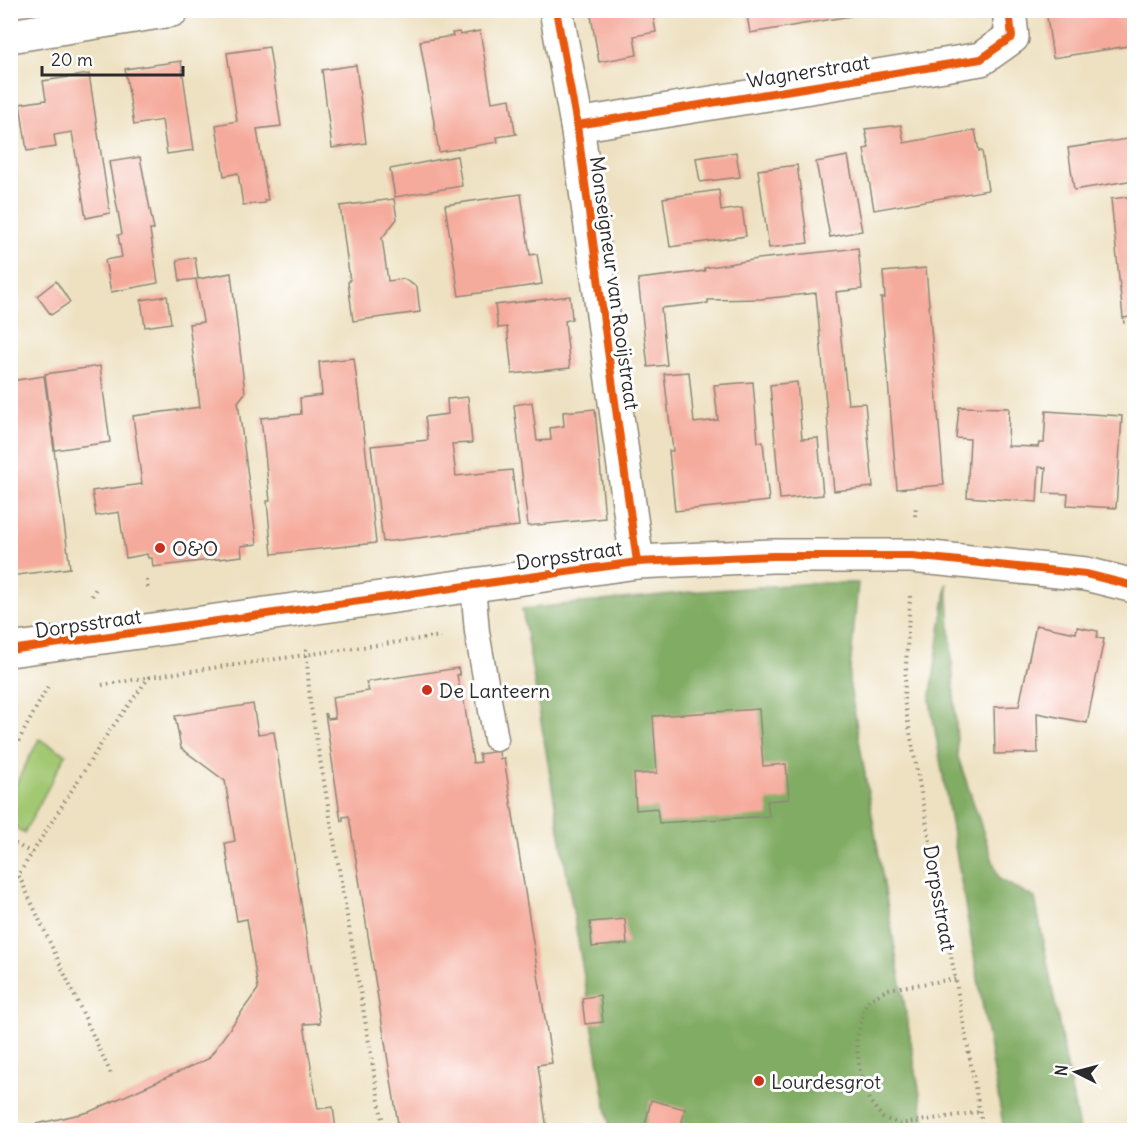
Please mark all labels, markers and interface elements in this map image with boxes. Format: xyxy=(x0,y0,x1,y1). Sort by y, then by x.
scale bar xyxy=(42,39,183,77)
text: 20 m xyxy=(51,48,93,71)
street label: Wagnerstraat xyxy=(745,49,871,93)
street label: Monseigneur van Rooijstraat xyxy=(585,155,645,412)
street label: Dorpsstraat xyxy=(514,535,624,575)
place label: O&O xyxy=(172,536,218,561)
marker: O&O xyxy=(153,541,167,555)
street label: Dorpsstraat xyxy=(33,603,143,643)
place label: De Lanteern xyxy=(439,678,550,703)
marker: De Lanteern xyxy=(420,683,434,697)
street label: Dorpsstraat xyxy=(918,843,962,953)
north arrow xyxy=(1046,1042,1106,1102)
text: N xyxy=(1051,1064,1072,1077)
place label: Lourdesgrot xyxy=(771,1069,881,1094)
marker: Lourdesgrot xyxy=(752,1074,766,1088)

